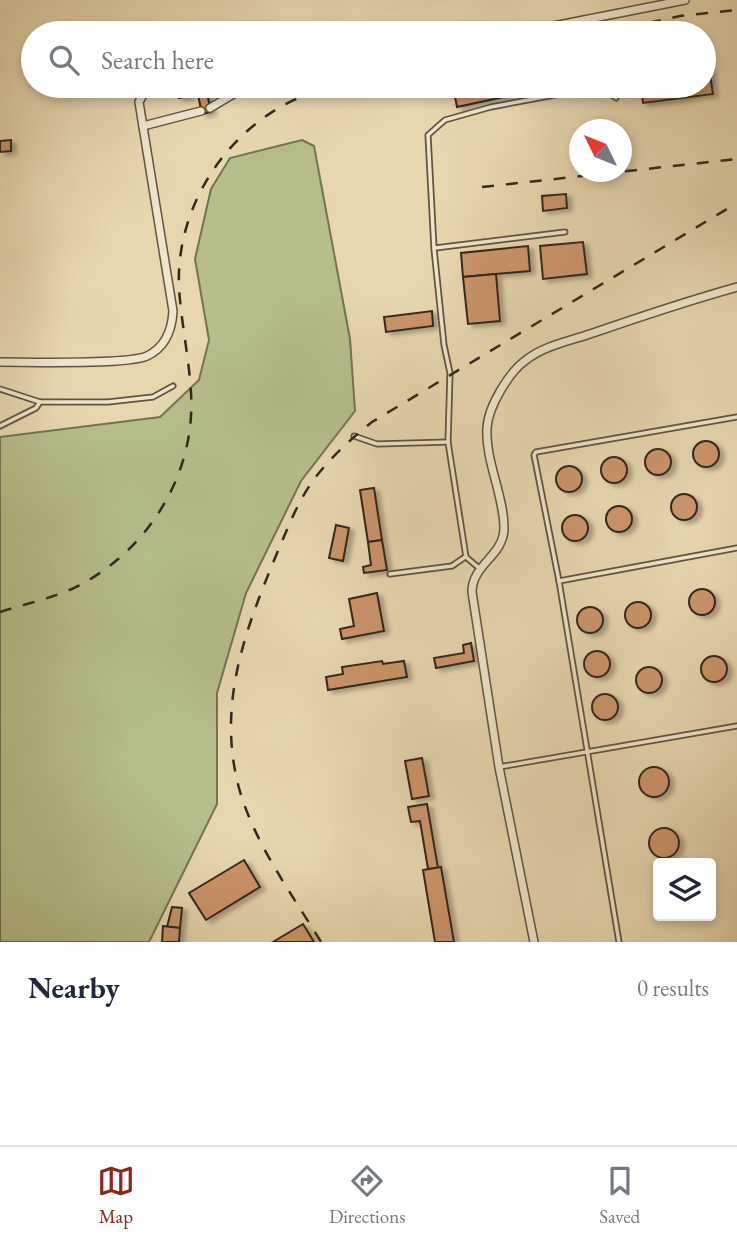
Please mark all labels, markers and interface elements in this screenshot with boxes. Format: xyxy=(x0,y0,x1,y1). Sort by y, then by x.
search box xyxy=(21,21,716,98)
icon: search xyxy=(45,41,83,79)
text: Search here xyxy=(101,43,214,77)
north arrow xyxy=(569,119,632,182)
map controls xyxy=(653,858,716,921)
button: layers xyxy=(653,858,716,921)
text: Nearby xyxy=(28,968,120,1007)
text: 0 results xyxy=(637,973,709,1003)
tab: Map xyxy=(97,1162,135,1229)
tab: Directions xyxy=(329,1162,405,1229)
tab: Saved xyxy=(599,1162,640,1229)

